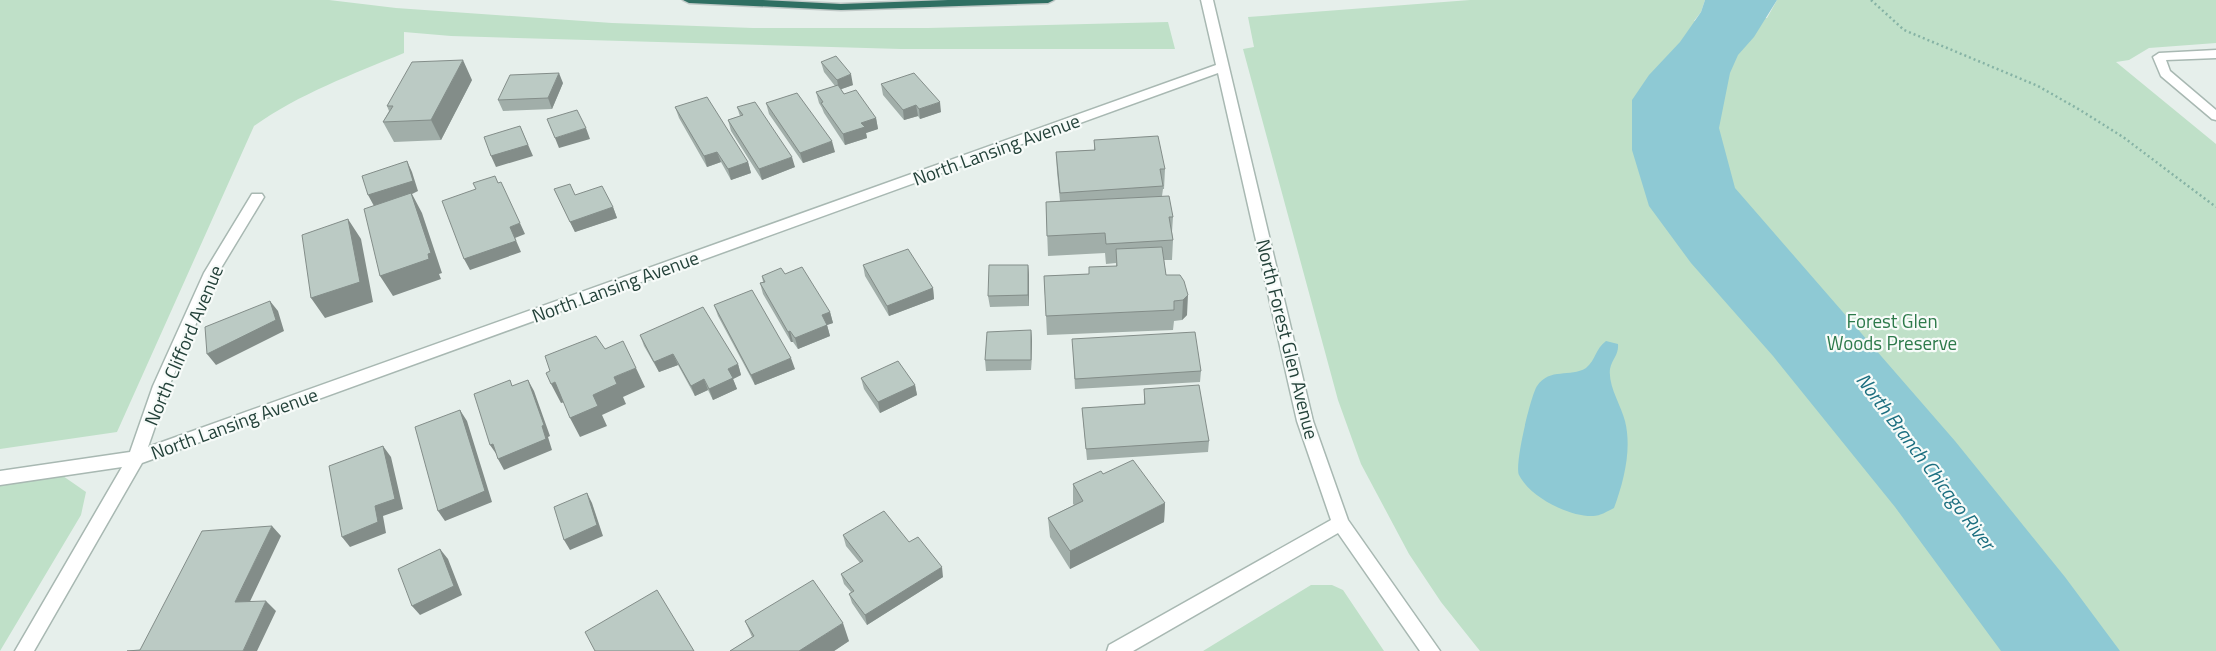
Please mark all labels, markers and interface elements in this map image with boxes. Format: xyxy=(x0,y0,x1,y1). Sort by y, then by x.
street label: North Lansing Avenue xyxy=(908,105,1084,193)
street label: North Forest Glen Avenue xyxy=(1249,236,1327,442)
street label: North Lansing Avenue xyxy=(527,242,703,330)
street label: North Clifford Avenue xyxy=(136,260,230,430)
park label: Forest Glen Woods Preserve xyxy=(1827,306,1957,357)
water label: North Branch Chicago River xyxy=(1849,366,2005,558)
street label: North Lansing Avenue xyxy=(146,379,322,467)

